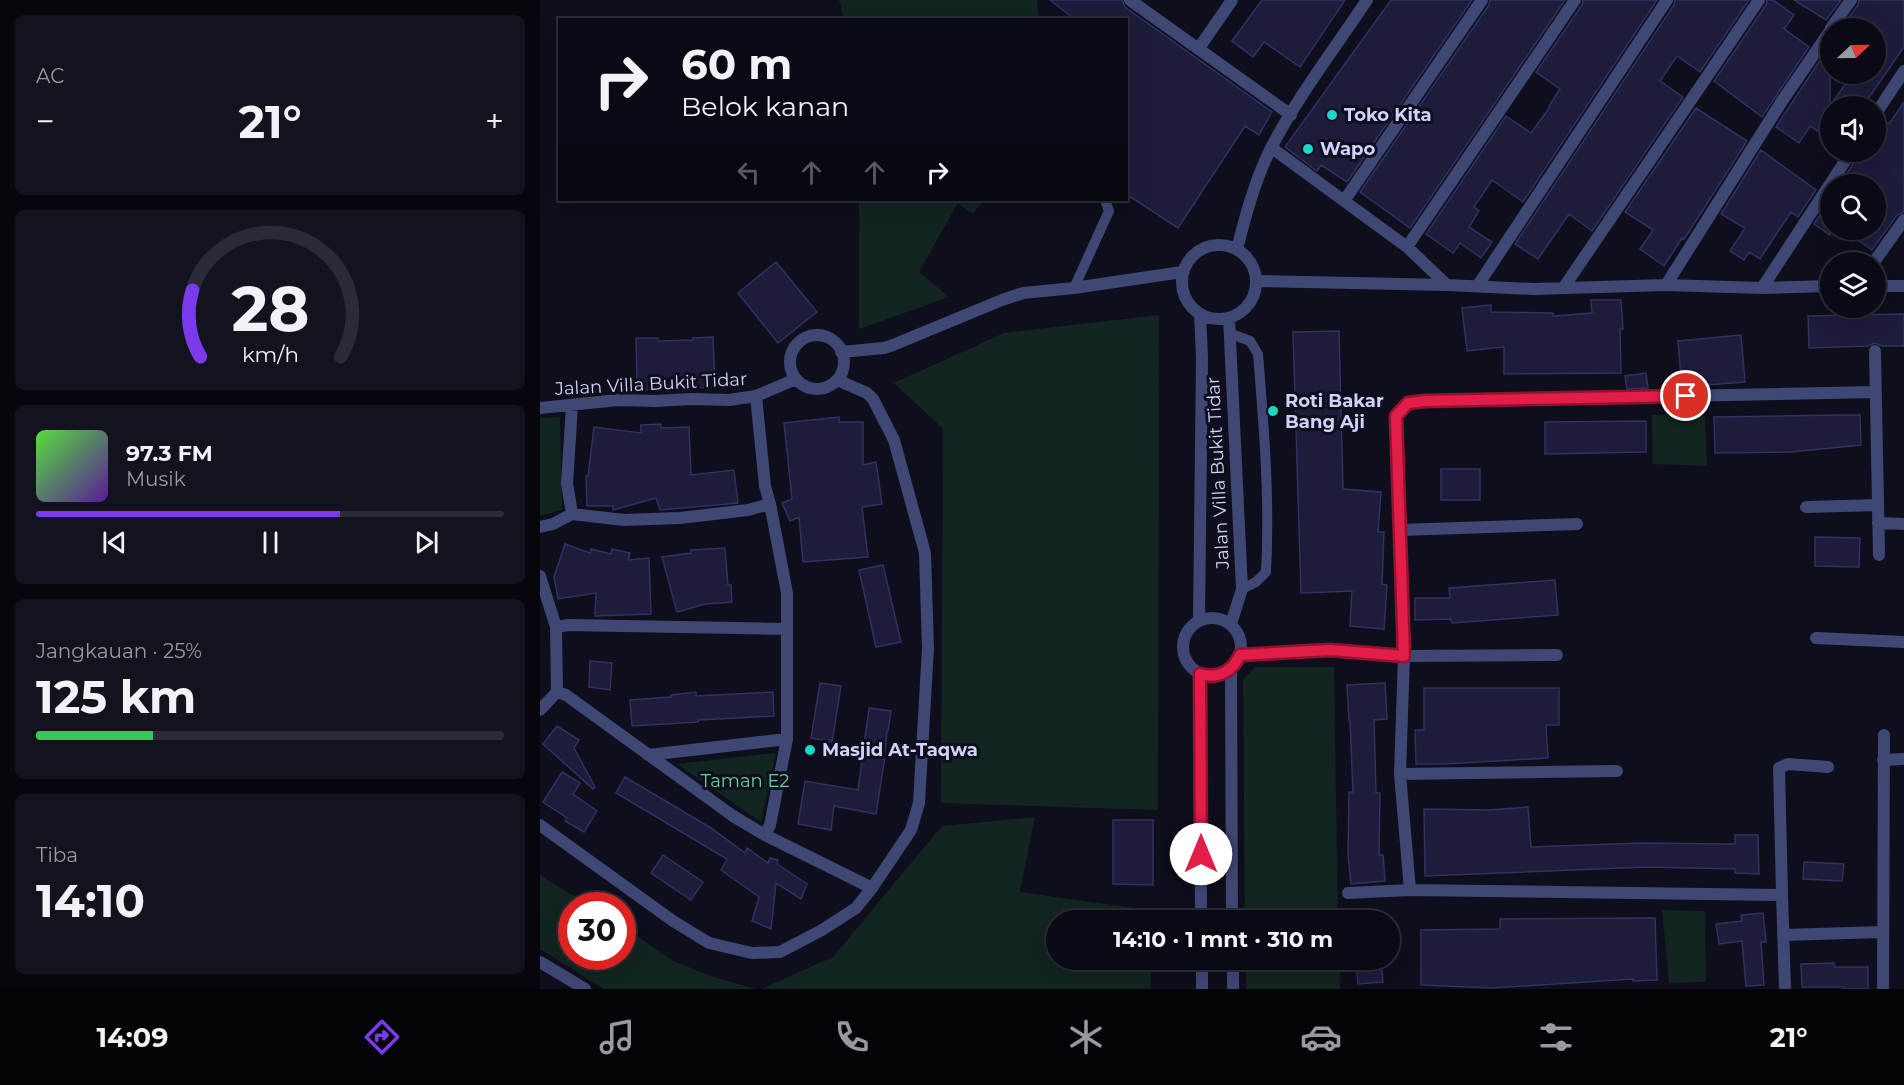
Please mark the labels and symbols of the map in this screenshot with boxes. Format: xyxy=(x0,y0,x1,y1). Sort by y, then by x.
north arrow xyxy=(1820,18,1886,84)
place label: Toko Kita xyxy=(1344,104,1432,126)
marker: Toko Kita xyxy=(1325,108,1339,122)
place label: Wapo xyxy=(1320,138,1375,160)
marker: Wapo xyxy=(1301,142,1315,156)
street label: Jalan Villa Bukit Tidar xyxy=(553,368,748,400)
pin xyxy=(1660,370,1711,421)
street label: Jalan Villa Bukit Tidar xyxy=(1202,376,1234,571)
place label: Roti Bakar Bang Aji xyxy=(1285,390,1384,433)
marker: Roti Bakar Bang Aji xyxy=(1266,404,1280,418)
place label: Masjid At-Taqwa xyxy=(822,739,978,761)
marker: Masjid At-Taqwa xyxy=(803,743,817,757)
park label: Taman E2 xyxy=(700,770,790,792)
position arrow xyxy=(1169,822,1233,886)
speed limit sign: 30 xyxy=(558,892,636,970)

